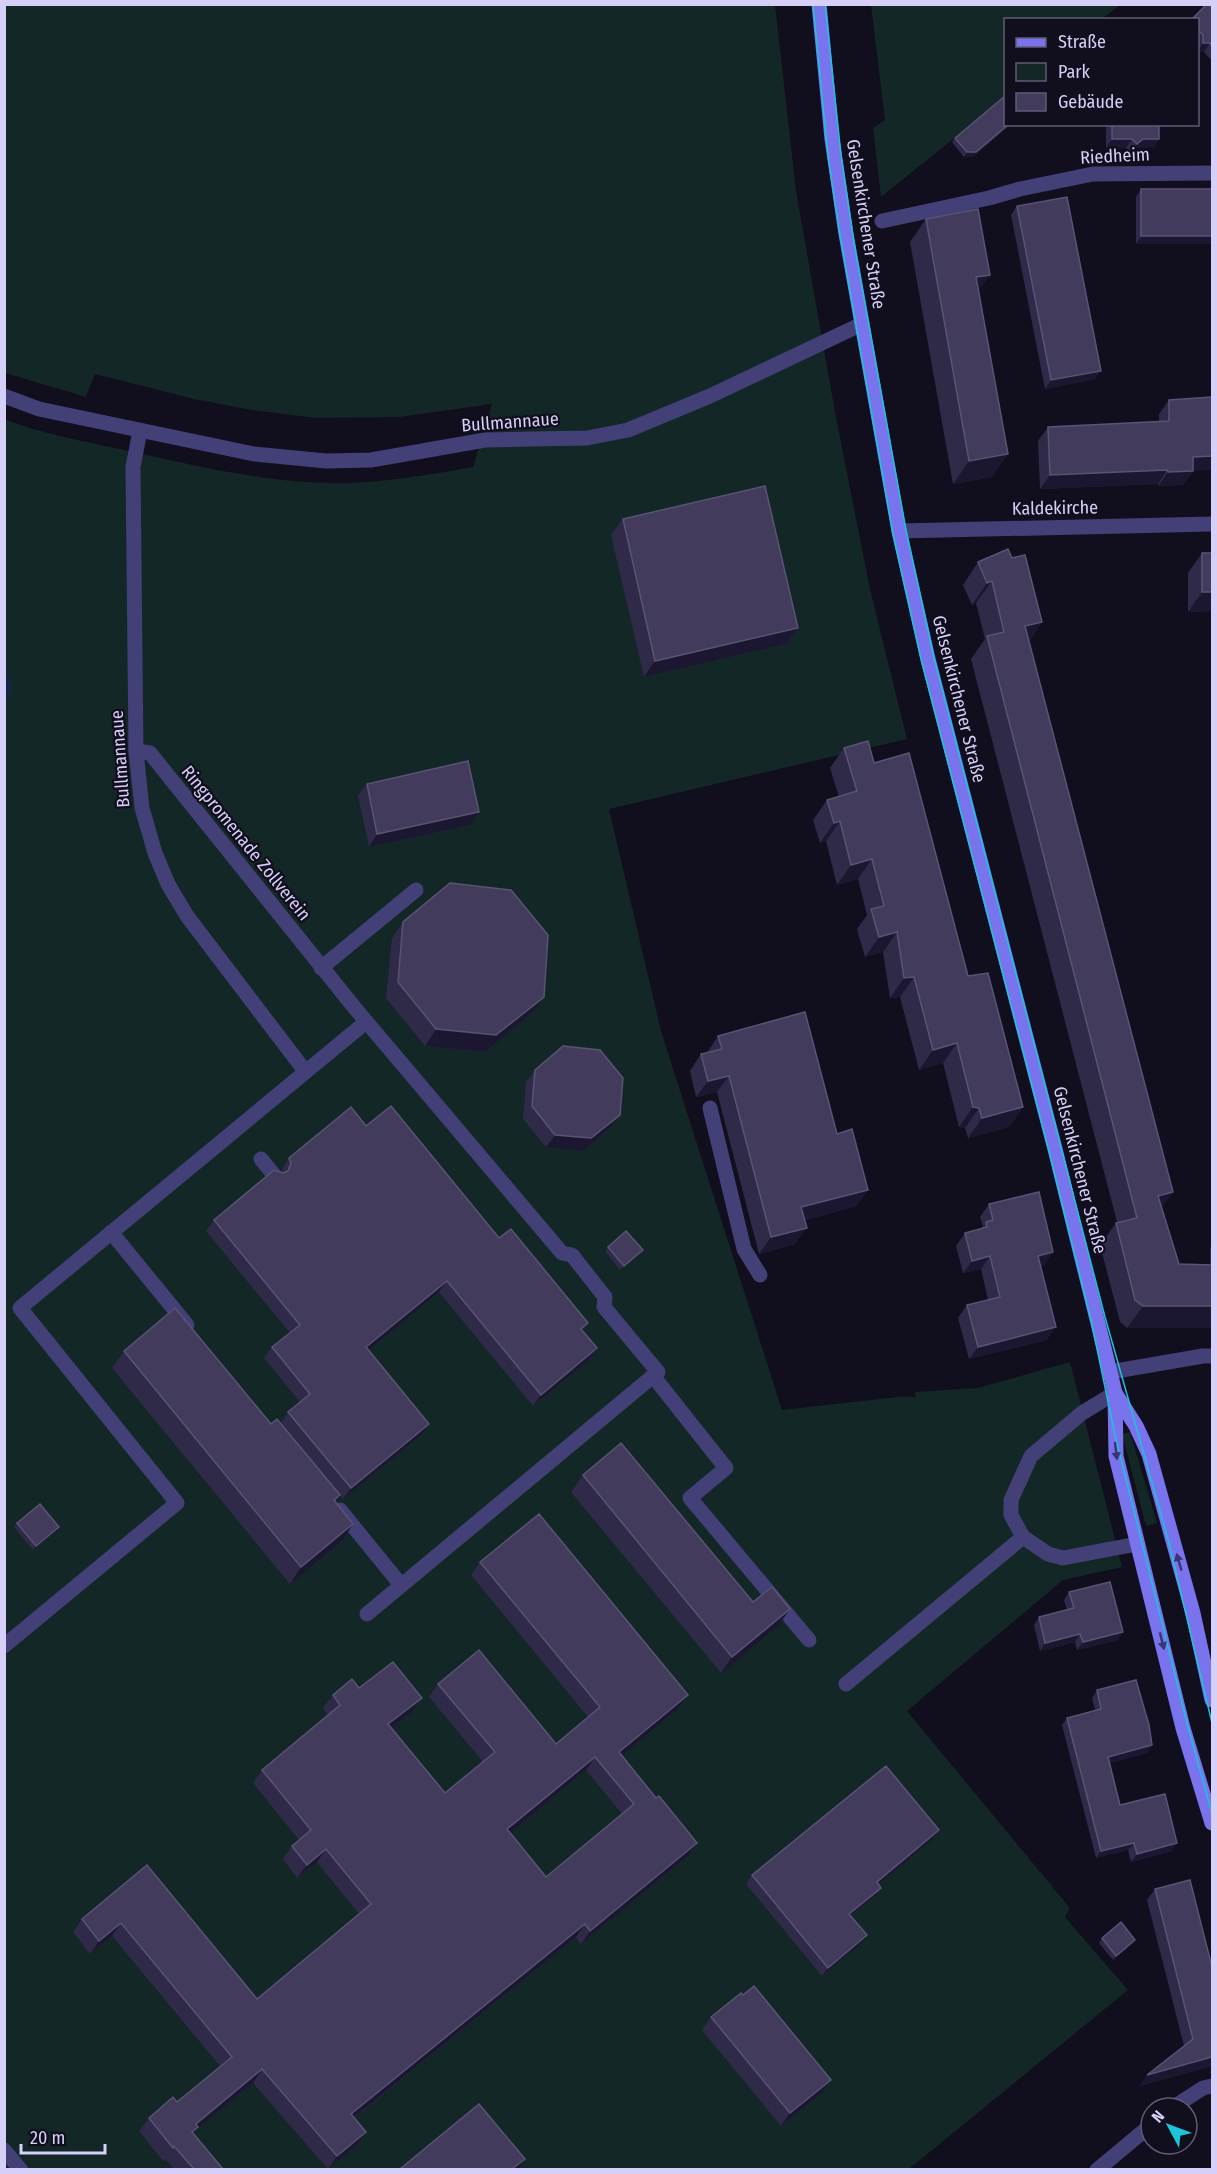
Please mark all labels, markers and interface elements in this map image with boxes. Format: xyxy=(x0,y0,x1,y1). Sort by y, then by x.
legend xyxy=(1004,18,1199,126)
text: Straße xyxy=(1058,31,1106,53)
text: Park xyxy=(1058,61,1091,83)
text: Gebäude xyxy=(1058,91,1124,113)
street label: Gelsenkirchener Straße xyxy=(842,138,890,311)
street label: Riedheim xyxy=(1080,143,1150,169)
street label: Bullmannaue xyxy=(461,408,560,436)
street label: Kaldekirche xyxy=(1012,496,1098,520)
street label: Gelsenkirchener Straße xyxy=(928,613,990,785)
street label: Bullmannaue xyxy=(106,709,134,808)
street label: Ringpromenade Zollverein xyxy=(177,761,315,925)
street label: Gelsenkirchener Straße xyxy=(1049,1084,1111,1256)
one-way arrow xyxy=(1112,1442,1121,1461)
one-way arrow xyxy=(1174,1552,1183,1570)
one-way arrow xyxy=(1158,1632,1168,1650)
north arrow xyxy=(1139,2096,1199,2156)
text: N xyxy=(1148,2107,1168,2126)
scale bar xyxy=(21,2117,105,2155)
text: 20 m xyxy=(30,2127,65,2149)

